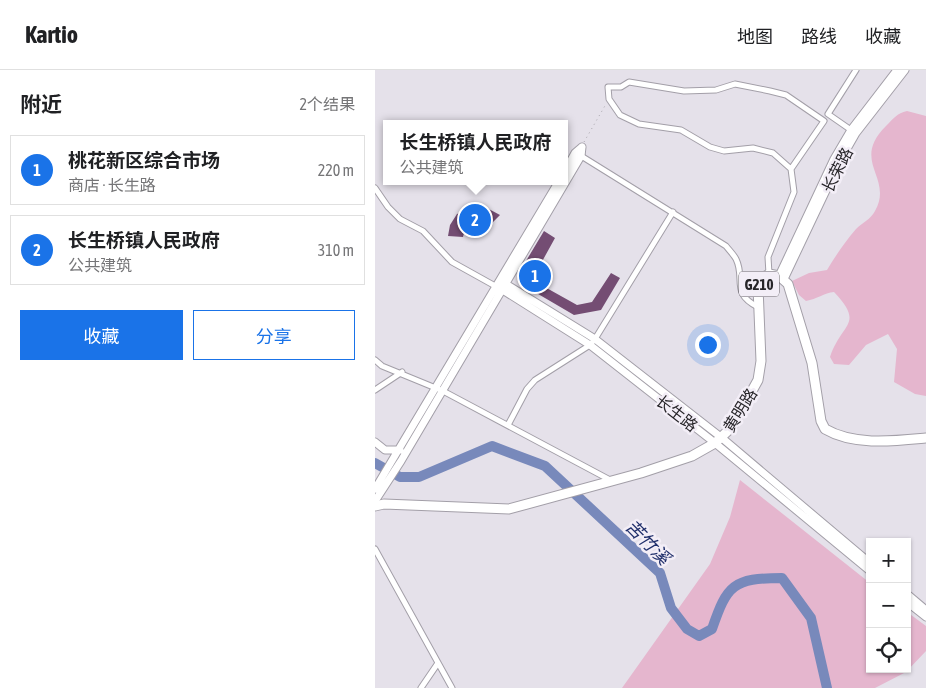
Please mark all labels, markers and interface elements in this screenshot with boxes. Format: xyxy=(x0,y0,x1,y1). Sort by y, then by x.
text: Kartio xyxy=(25,21,78,48)
text: 地图 xyxy=(737,26,773,47)
text: 路线 xyxy=(801,26,837,47)
text: 收藏 xyxy=(865,26,901,47)
text: 附近 xyxy=(20,92,62,116)
text: 2个结果 xyxy=(299,95,355,113)
popup xyxy=(383,120,568,185)
text: 长生桥镇人民政府 xyxy=(399,131,552,153)
street label: 长荣路 xyxy=(818,145,856,195)
text: 桃花新区综合市场 xyxy=(68,149,220,171)
text: 公共建筑 xyxy=(399,158,464,176)
text: 1 xyxy=(33,161,41,179)
text: 220 m xyxy=(318,161,354,179)
text: 商店 · 长生路 xyxy=(68,176,156,194)
pin: 2 xyxy=(459,201,491,239)
text: 长生桥镇人民政府 xyxy=(68,229,220,251)
text: 2 xyxy=(33,241,41,259)
text: 310 m xyxy=(318,241,354,259)
text: 公共建筑 xyxy=(68,256,132,274)
pin: 1 xyxy=(519,257,551,295)
road number: G210 xyxy=(739,272,779,296)
button: 收藏 xyxy=(20,310,183,360)
button: 分享 xyxy=(193,310,355,360)
your location xyxy=(695,332,721,358)
street label: 黄明路 xyxy=(720,385,760,435)
street label: 长生路 xyxy=(653,391,701,435)
water label: 苦竹溪 xyxy=(621,515,676,570)
map controls xyxy=(866,538,911,673)
button: + xyxy=(866,538,911,583)
button: − xyxy=(866,583,911,628)
button: locate xyxy=(866,628,911,673)

